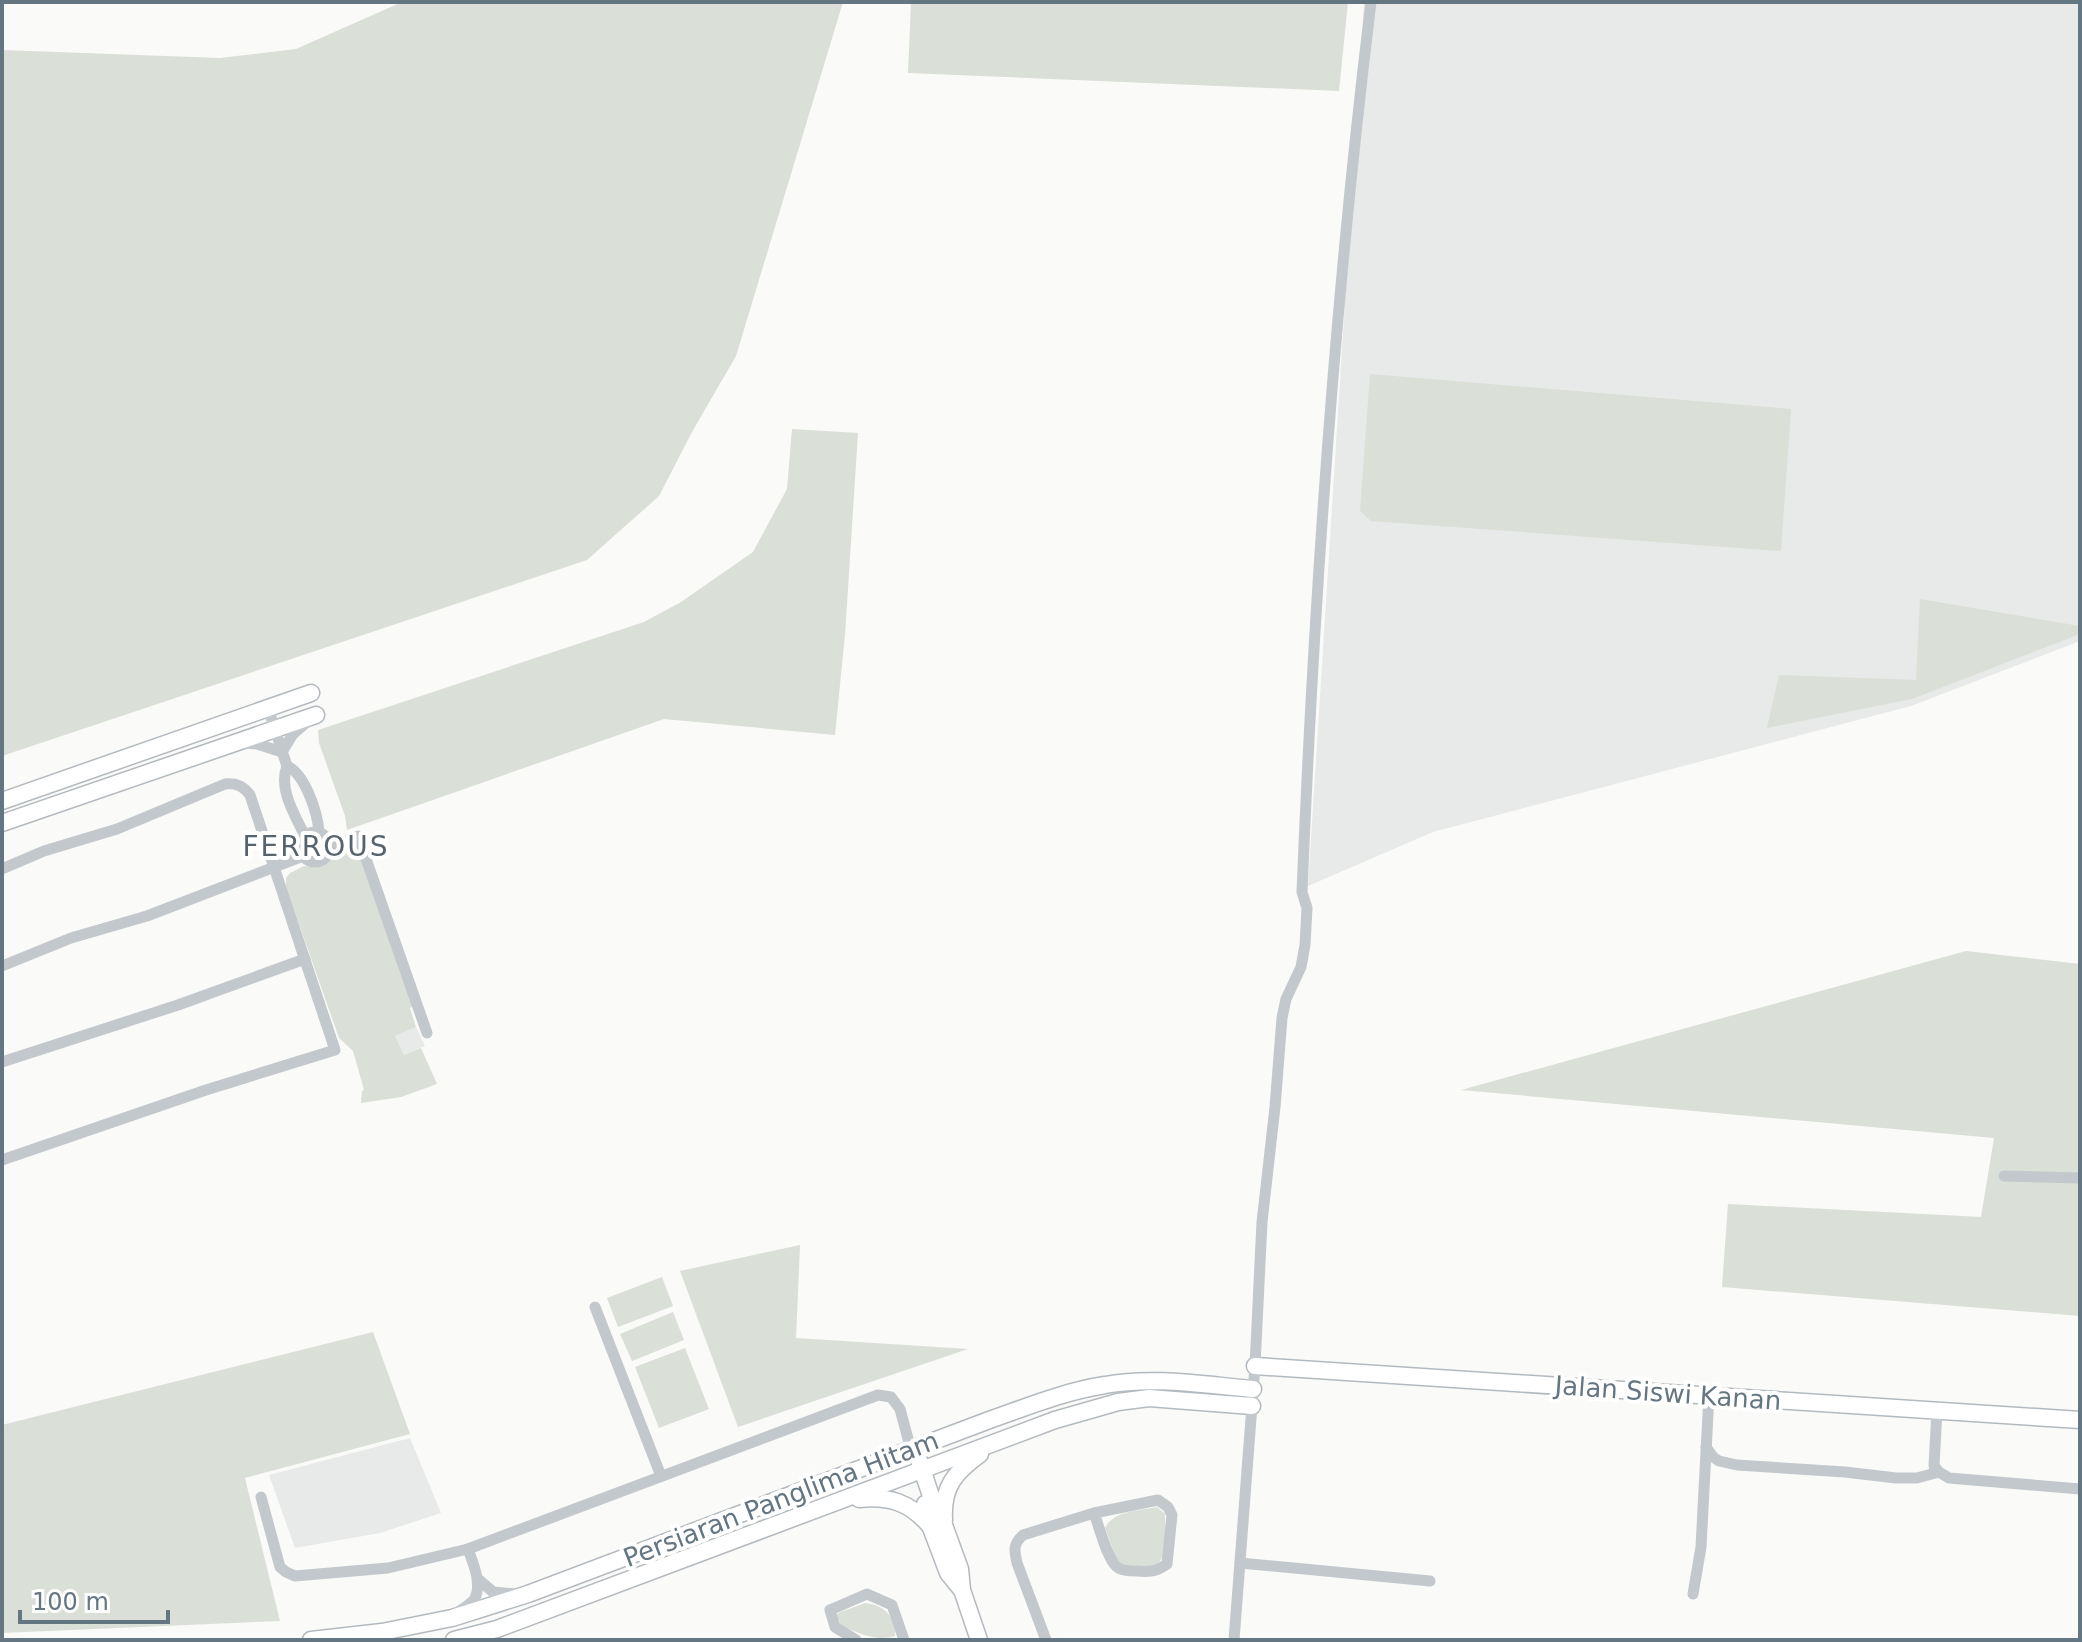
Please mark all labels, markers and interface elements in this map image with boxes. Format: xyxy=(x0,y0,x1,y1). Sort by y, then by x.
district label: FERROUS xyxy=(242,830,390,863)
street label: Jalan Siswi Kanan xyxy=(1552,1370,1782,1416)
street label: Persiaran Panglima Hitam xyxy=(619,1425,943,1573)
scale bar xyxy=(20,1574,168,1624)
text: 100 m xyxy=(32,1588,109,1616)

